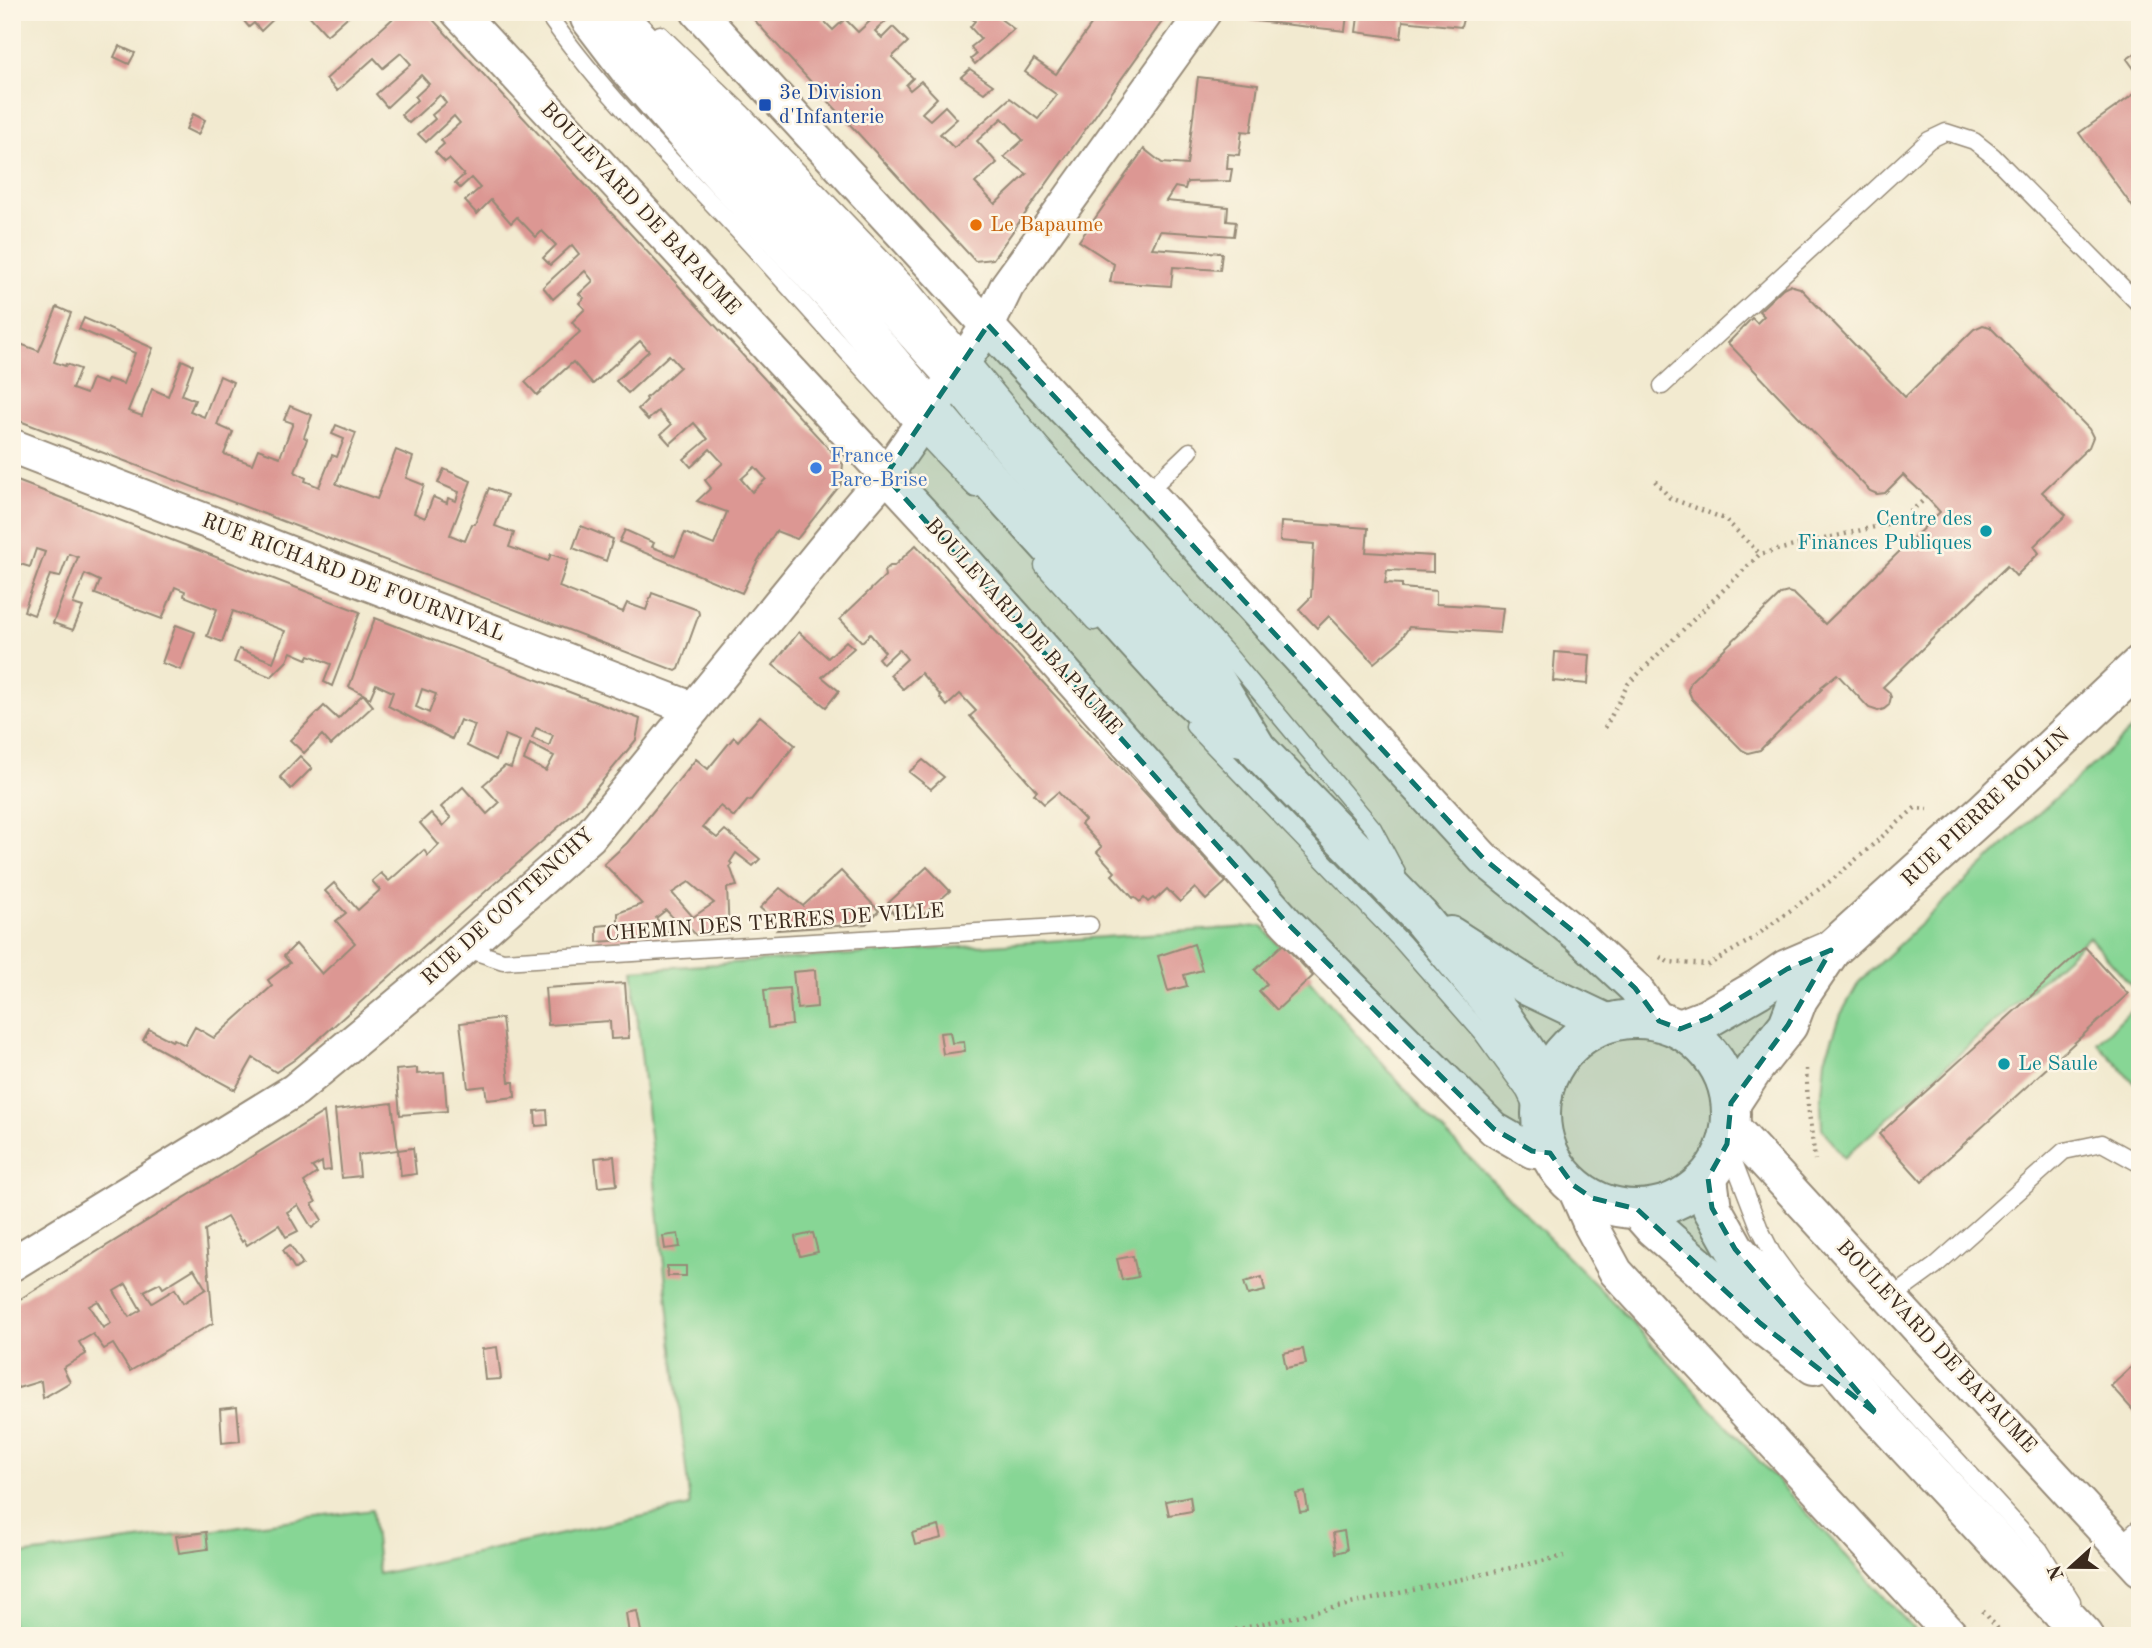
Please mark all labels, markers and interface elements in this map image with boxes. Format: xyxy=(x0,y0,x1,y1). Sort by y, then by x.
place label: 3e Division d'Infanterie xyxy=(779,83,884,128)
marker: 3e Division d'Infanterie xyxy=(757,97,773,113)
street label: BOULEVARD DE BAPAUME xyxy=(536,99,744,319)
place label: Le Bapaume xyxy=(990,215,1103,236)
marker: Le Bapaume xyxy=(968,217,984,233)
place label: France Pare-Brise xyxy=(830,446,927,491)
marker: France Pare-Brise xyxy=(808,460,824,476)
place label: Centre des Finances Publiques xyxy=(1797,509,1972,554)
street label: RUE RICHARD DE FOURNIVAL xyxy=(199,510,507,646)
street label: BOULEVARD DE BAPAUME xyxy=(921,515,1125,739)
marker: Centre des Finances Publiques xyxy=(1978,523,1994,539)
street label: RUE PIERRE ROLLIN xyxy=(1898,725,2074,891)
street label: RUE DE COTTENCHY xyxy=(418,825,598,989)
street label: CHEMIN DES TERRES DE VILLE xyxy=(605,901,945,945)
place label: Le Saule xyxy=(2018,1054,2098,1075)
marker: Le Saule xyxy=(1996,1056,2012,1072)
street label: BOULEVARD DE BAPAUME xyxy=(1832,1237,2040,1457)
north arrow xyxy=(2036,1532,2106,1602)
text: N xyxy=(2046,1562,2069,1582)

